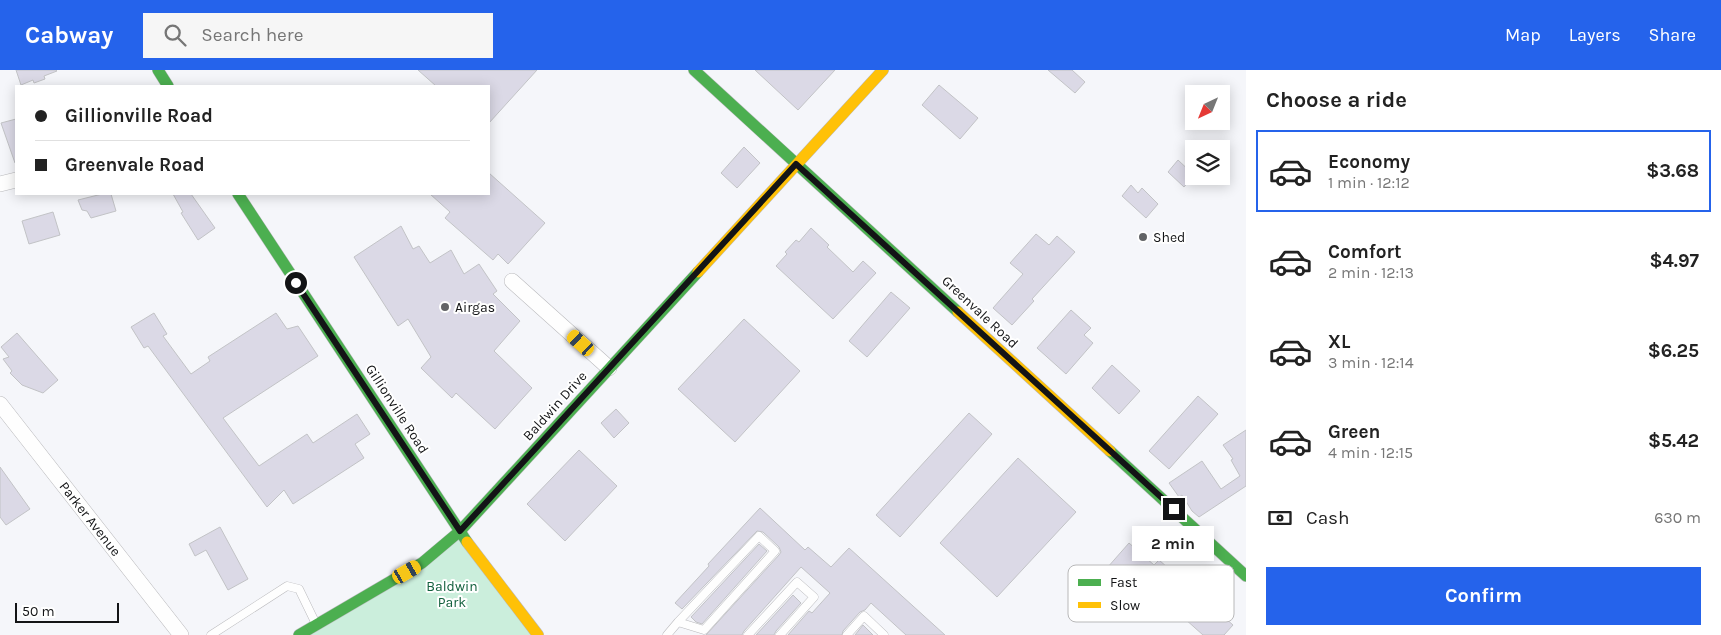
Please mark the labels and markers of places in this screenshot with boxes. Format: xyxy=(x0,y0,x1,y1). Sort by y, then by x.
place label: Shed xyxy=(1153,229,1185,246)
marker: Shed xyxy=(1137,231,1149,243)
place label: Airgas xyxy=(455,299,495,316)
marker: Airgas xyxy=(439,301,451,313)

